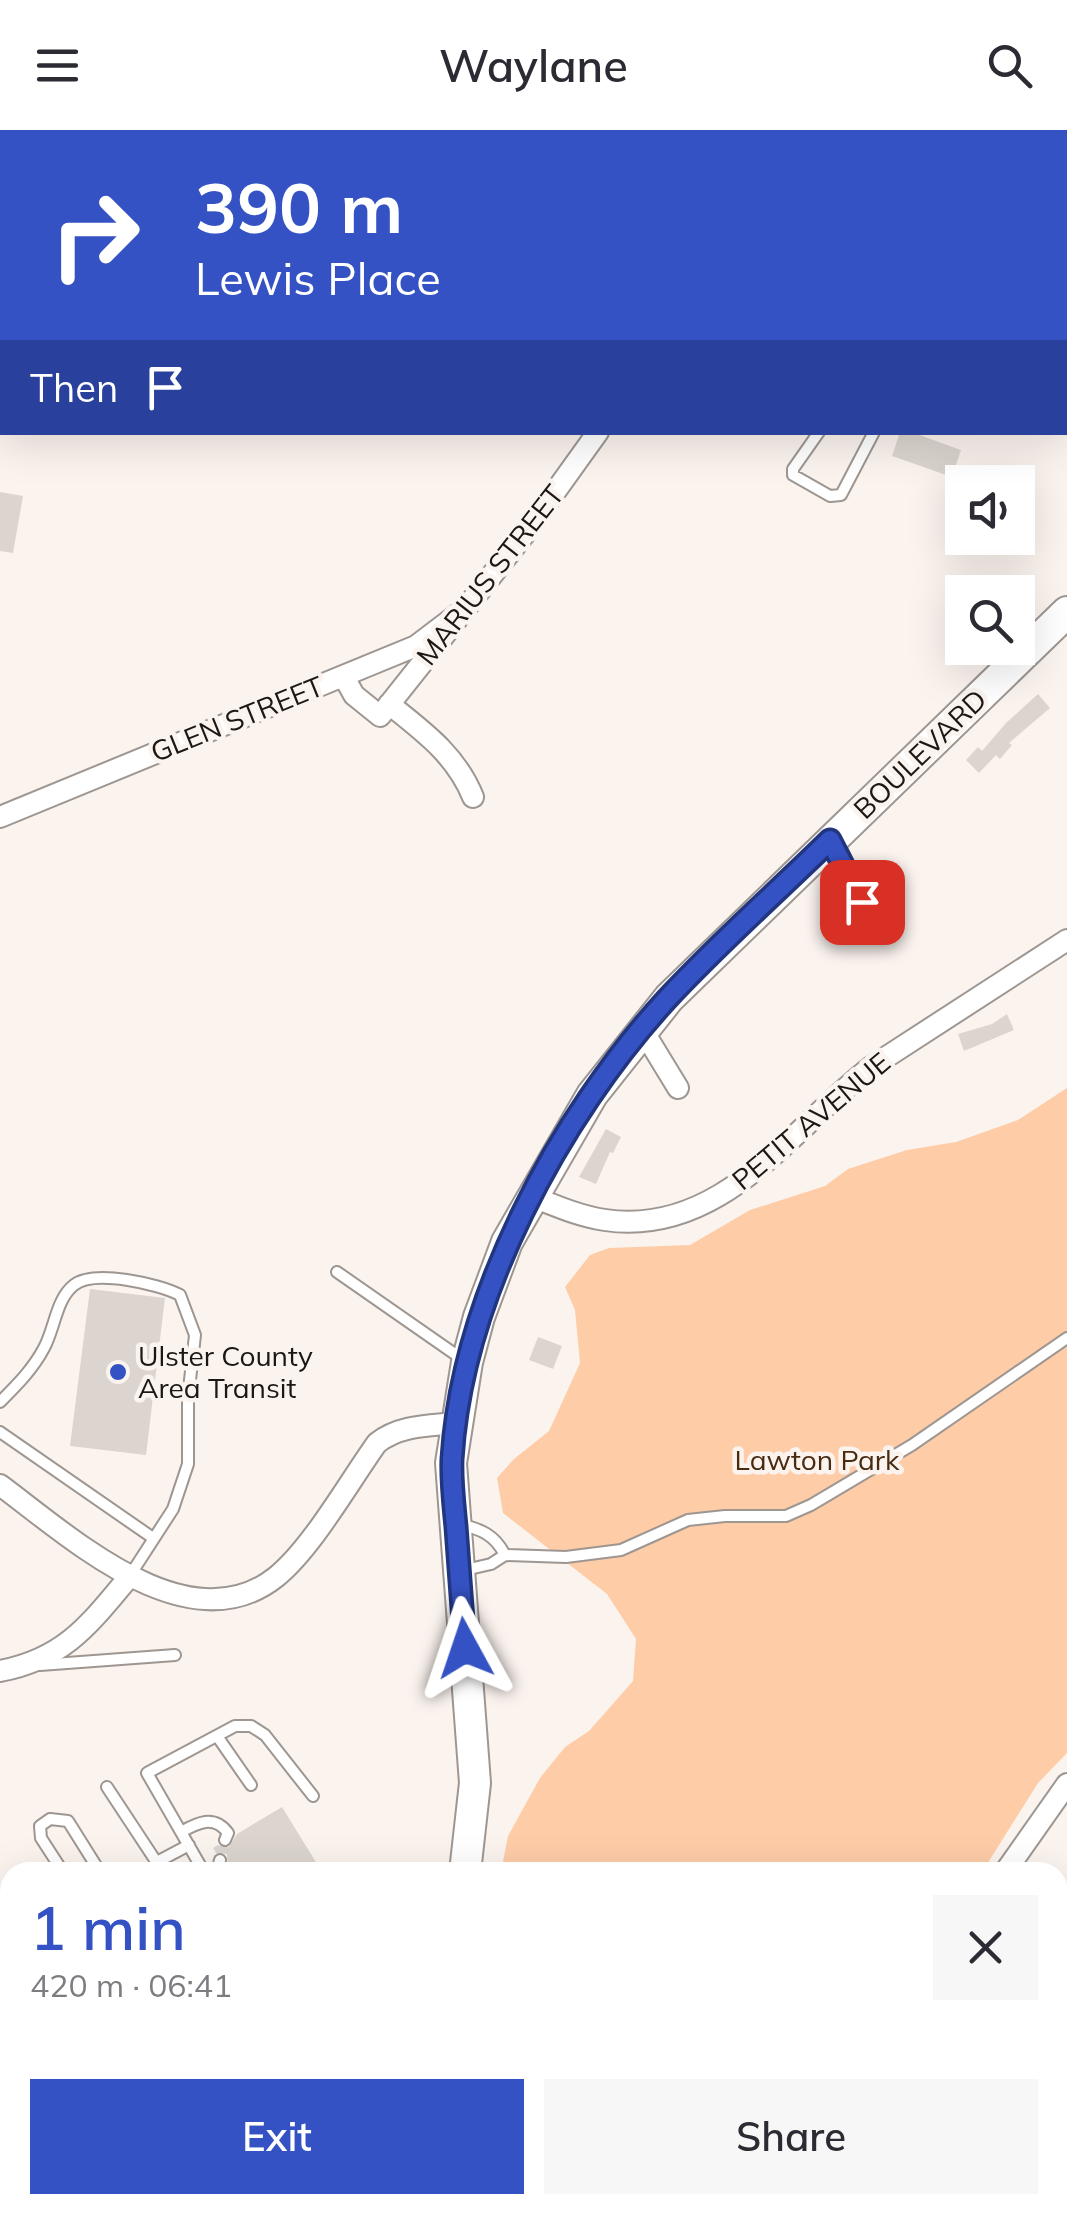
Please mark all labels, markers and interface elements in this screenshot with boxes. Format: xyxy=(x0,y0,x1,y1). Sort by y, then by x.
text: Waylane xyxy=(439,37,628,93)
icon: menu xyxy=(30,38,85,93)
icon: search xyxy=(982,38,1037,93)
text: 390 m xyxy=(195,163,403,251)
icon: right xyxy=(30,170,160,300)
text: Lewis Place xyxy=(195,250,441,306)
icon: arrive xyxy=(138,360,193,415)
text: Then xyxy=(30,364,118,412)
map controls xyxy=(945,465,1035,665)
button: sound xyxy=(945,465,1035,555)
street label: MARIUS STREET xyxy=(408,477,571,672)
button: search xyxy=(945,575,1035,665)
street label: GLEN STREET xyxy=(145,668,328,769)
street label: BOULEVARD xyxy=(846,681,994,826)
pin xyxy=(820,860,905,945)
icon: arrive xyxy=(835,875,890,930)
street label: PETIT AVENUE xyxy=(725,1044,897,1197)
place label: Ulster County Area Transit xyxy=(138,1338,313,1405)
marker: Ulster County Area Transit xyxy=(107,1361,129,1383)
park label: Lawton Park xyxy=(735,1442,900,1477)
position arrow xyxy=(413,1596,517,1700)
text: 1 min xyxy=(30,1890,186,1965)
button: close xyxy=(933,1895,1038,2000)
text: 420 m · 06:41 xyxy=(30,1965,232,2005)
button: Exit xyxy=(30,2079,524,2194)
button: Share xyxy=(544,2079,1038,2194)

